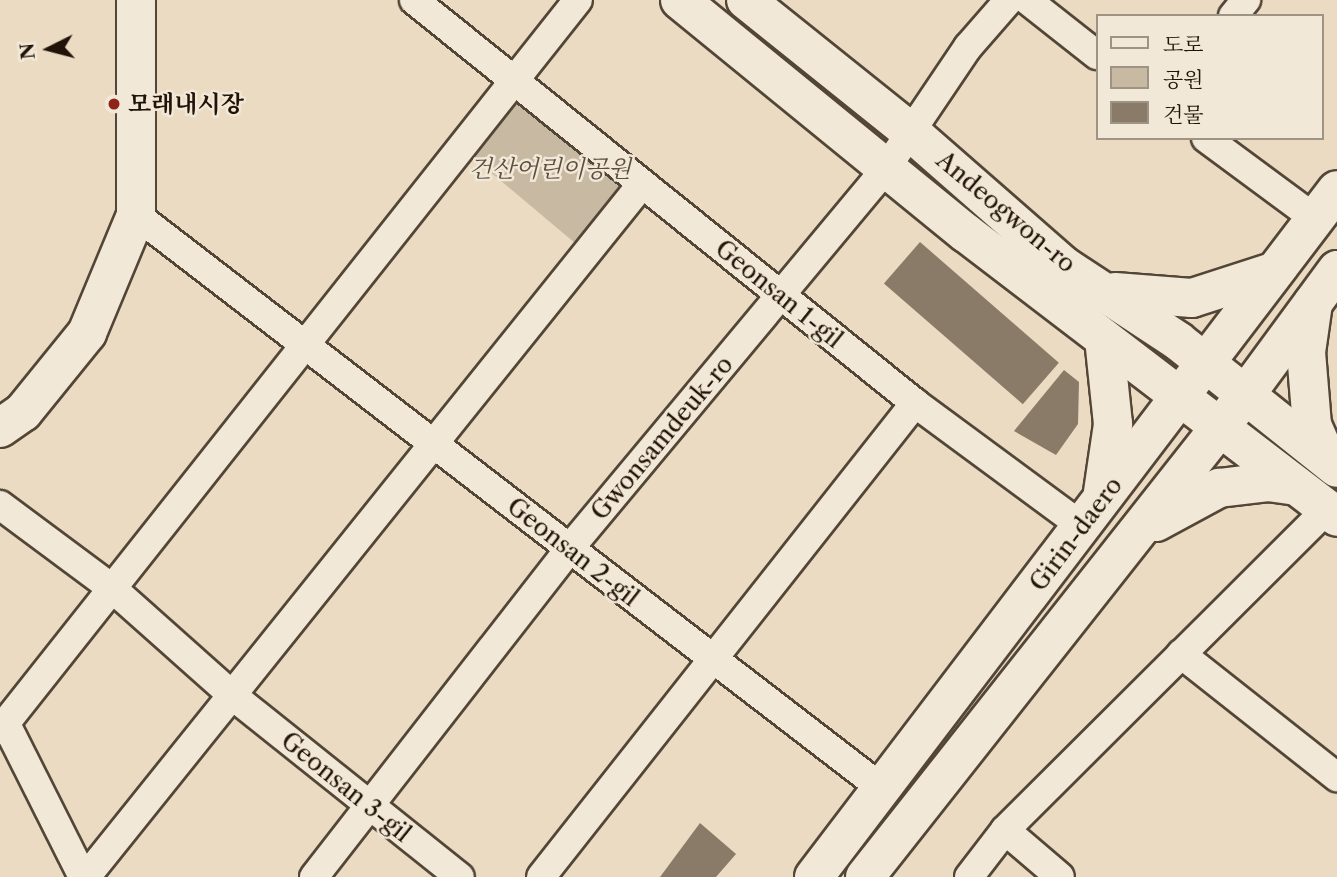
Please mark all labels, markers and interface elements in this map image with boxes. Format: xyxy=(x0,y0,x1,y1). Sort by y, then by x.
north arrow xyxy=(14,14,84,84)
legend xyxy=(1096,14,1323,140)
text: 도로 xyxy=(1163,32,1204,57)
text: N xyxy=(15,42,40,61)
text: 공원 xyxy=(1163,67,1204,92)
place label: 모래내시장 xyxy=(128,90,244,118)
marker: 모래내시장 xyxy=(106,96,122,112)
text: 건물 xyxy=(1163,102,1204,127)
street label: Andeogwon-ro xyxy=(931,145,1081,279)
park label: 건산어린이공원 xyxy=(469,155,631,183)
street label: Geonsan 1-gil xyxy=(710,234,848,354)
street label: Gwonsamdeuk-ro xyxy=(585,350,739,526)
street label: Girin-daero xyxy=(1024,471,1128,597)
street label: Geonsan 2-gil xyxy=(502,492,644,612)
street label: Geonsan 3-gil xyxy=(275,726,417,848)

